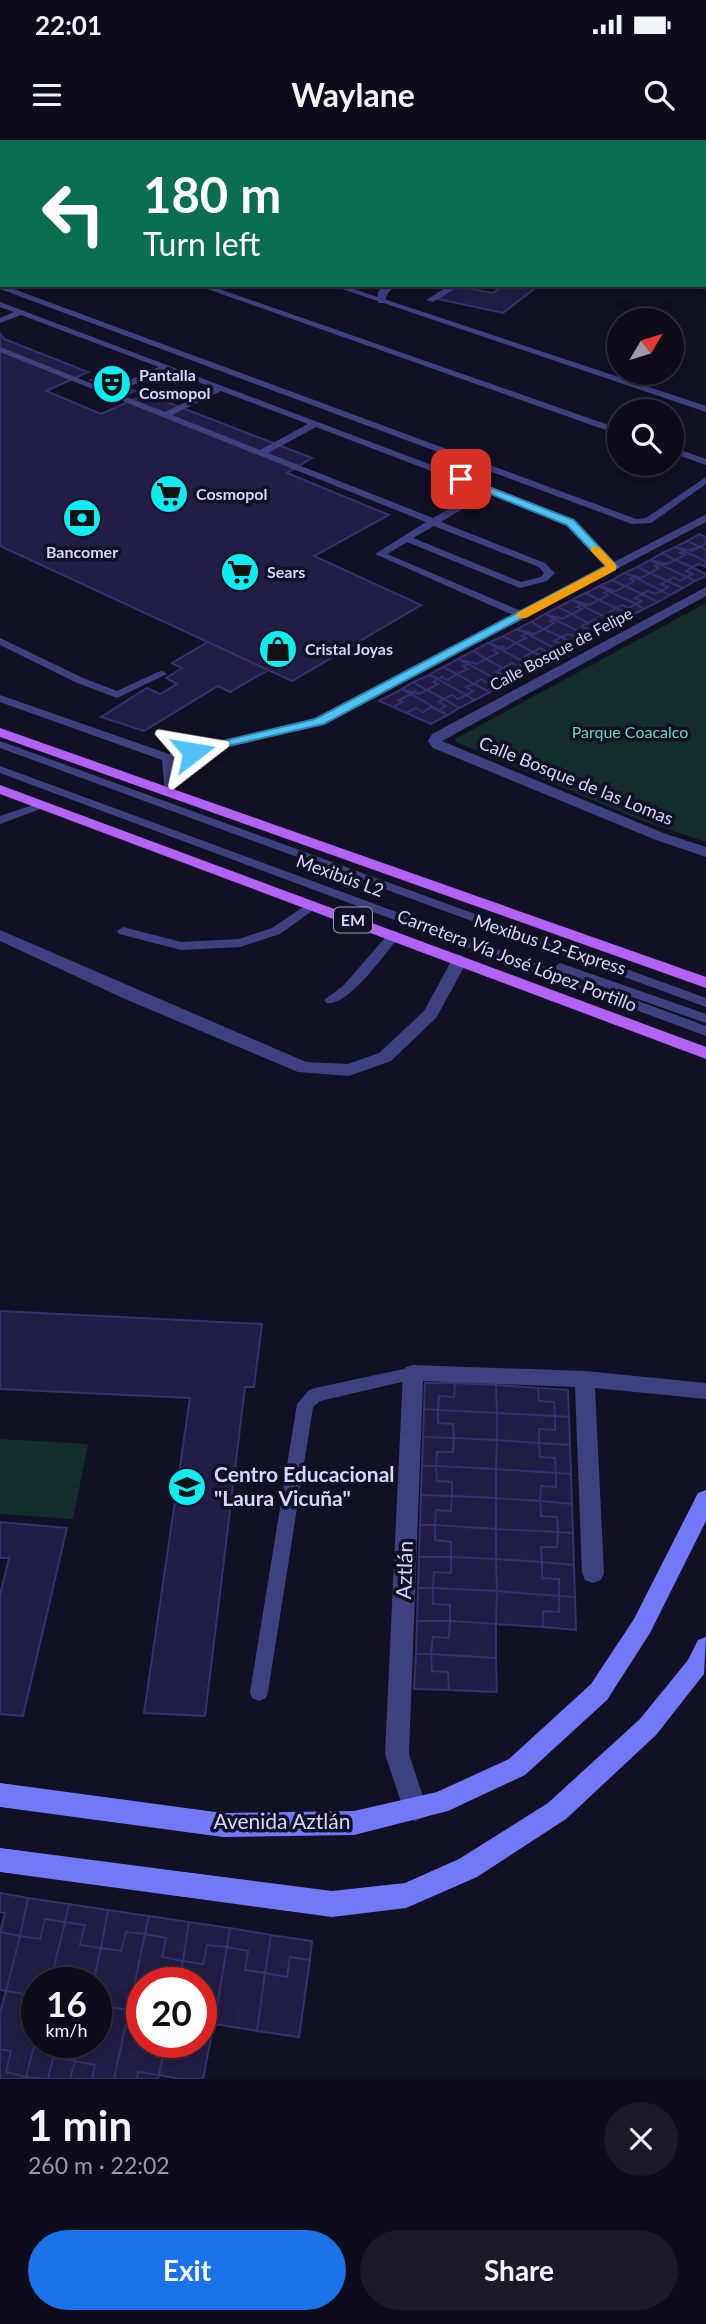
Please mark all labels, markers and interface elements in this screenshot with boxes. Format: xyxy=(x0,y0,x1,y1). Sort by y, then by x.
text: 22:01 xyxy=(35,9,102,41)
text: Waylane xyxy=(291,75,415,114)
icon: menu xyxy=(28,76,66,114)
icon: search xyxy=(640,76,678,114)
text: 180 m xyxy=(143,165,281,223)
icon: left xyxy=(28,168,119,259)
text: Turn left xyxy=(143,224,260,263)
north arrow xyxy=(607,308,684,385)
map controls xyxy=(607,308,684,476)
theatre icon: Pantalla Cosmopol xyxy=(91,363,133,405)
place label: Pantalla Cosmopol xyxy=(139,365,211,402)
button: search xyxy=(607,399,684,476)
pin xyxy=(431,449,491,509)
icon: arrive xyxy=(442,460,480,498)
supermarket icon: Cosmopol xyxy=(148,473,190,515)
place label: Cosmopol xyxy=(196,484,268,503)
bank icon: Bancomer xyxy=(61,497,103,539)
place label: Bancomer xyxy=(46,542,118,561)
supermarket icon: Sears xyxy=(219,551,261,593)
place label: Sears xyxy=(267,562,305,581)
street label: Calle Bosque de Felipe xyxy=(486,603,635,694)
shop icon: Cristal Joyas xyxy=(257,628,299,670)
place label: Cristal Joyas xyxy=(305,639,393,658)
position arrow xyxy=(156,715,230,789)
park label: Parque Coacalco xyxy=(572,722,688,741)
street label: Calle Bosque de las Lomas xyxy=(476,731,677,829)
street label: Mexibús L2 xyxy=(294,849,387,901)
street label: Carretera Vía José López Portillo xyxy=(394,904,640,1016)
road number: EM xyxy=(334,908,372,932)
street label: Mexibus L2-Express xyxy=(471,909,629,979)
place label: Centro Educacional "Laura Vicuña" xyxy=(214,1461,395,1510)
school or university icon: Centro Educacional "Laura Vicuña" xyxy=(166,1466,208,1508)
street label: Aztlán xyxy=(390,1540,417,1600)
street label: Avenida Aztlán xyxy=(214,1808,350,1833)
speed limit sign: 20 xyxy=(126,1967,217,2058)
text: 16 xyxy=(46,1982,87,2024)
text: km/h xyxy=(45,2019,88,2041)
text: 1 min xyxy=(28,2100,132,2150)
button: close xyxy=(604,2102,678,2176)
text: 260 m · 22:02 xyxy=(28,2151,170,2179)
button: Exit xyxy=(28,2230,346,2310)
button: Share xyxy=(360,2230,678,2310)

